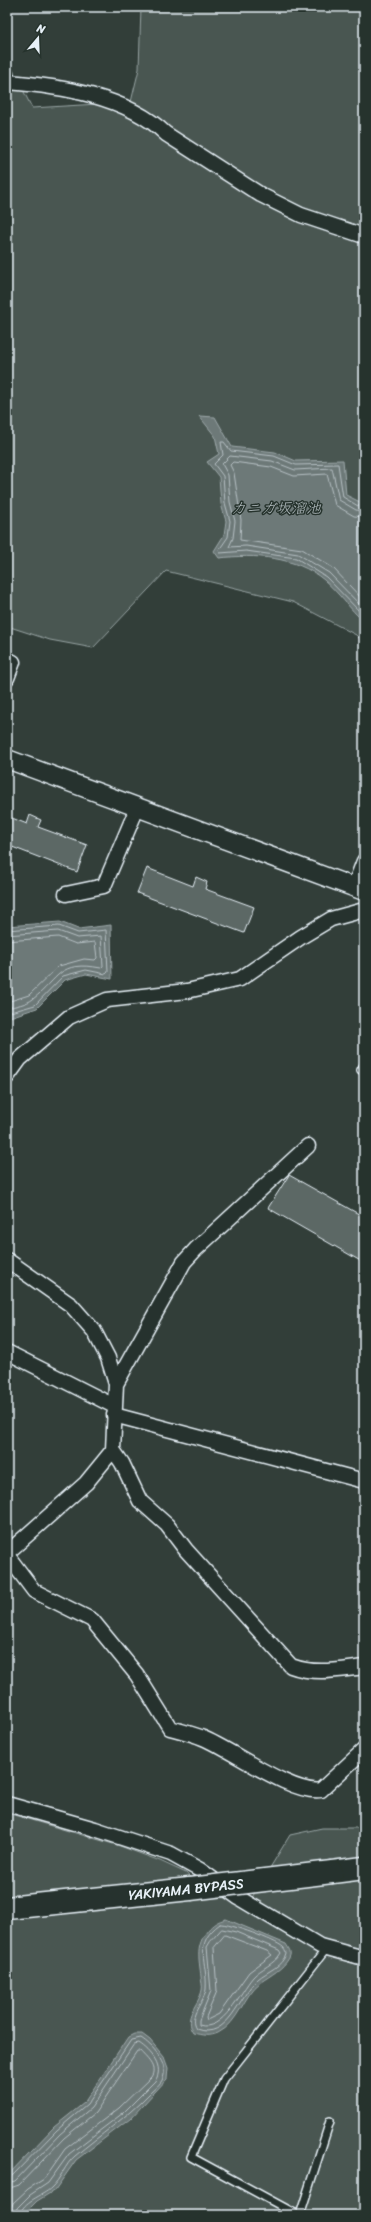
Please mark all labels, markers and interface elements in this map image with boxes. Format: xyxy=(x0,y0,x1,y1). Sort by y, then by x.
north arrow xyxy=(18,18,58,58)
text: N xyxy=(33,18,48,39)
water label: カニガ坂溜池 xyxy=(231,495,322,521)
street label: YAKIYAMA BYPASS xyxy=(127,1871,245,1908)

